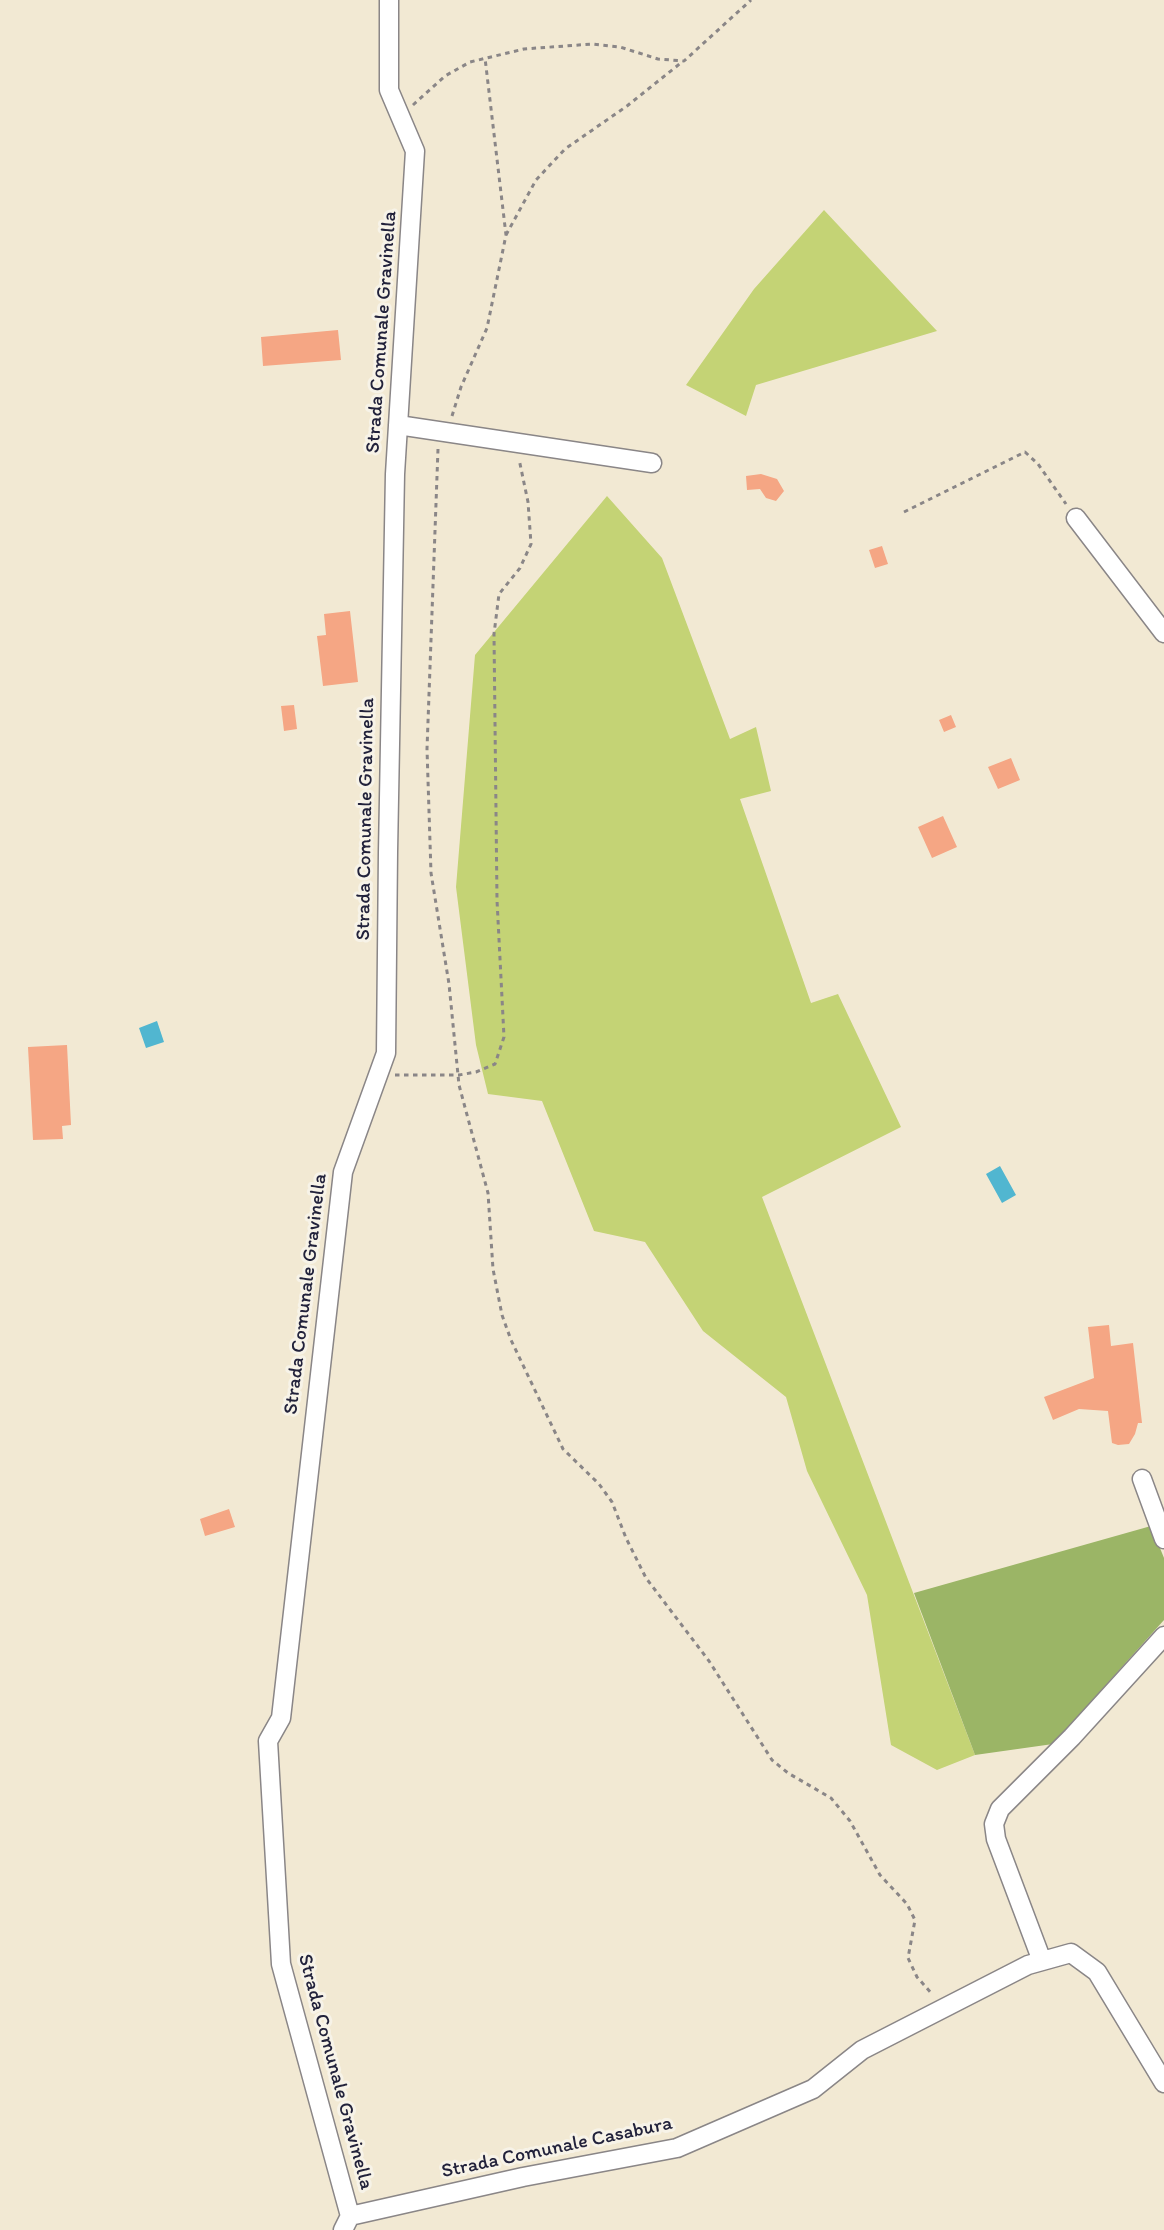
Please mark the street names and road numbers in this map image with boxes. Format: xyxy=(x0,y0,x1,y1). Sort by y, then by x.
street label: Strada Comunale Gravinella xyxy=(362,210,402,454)
street label: Strada Comunale Gravinella xyxy=(352,697,380,941)
street label: Strada Comunale Gravinella xyxy=(279,1172,333,1416)
street label: Strada Comunale Gravinella xyxy=(292,1952,378,2192)
street label: Strada Comunale Casabura xyxy=(439,2112,675,2184)

